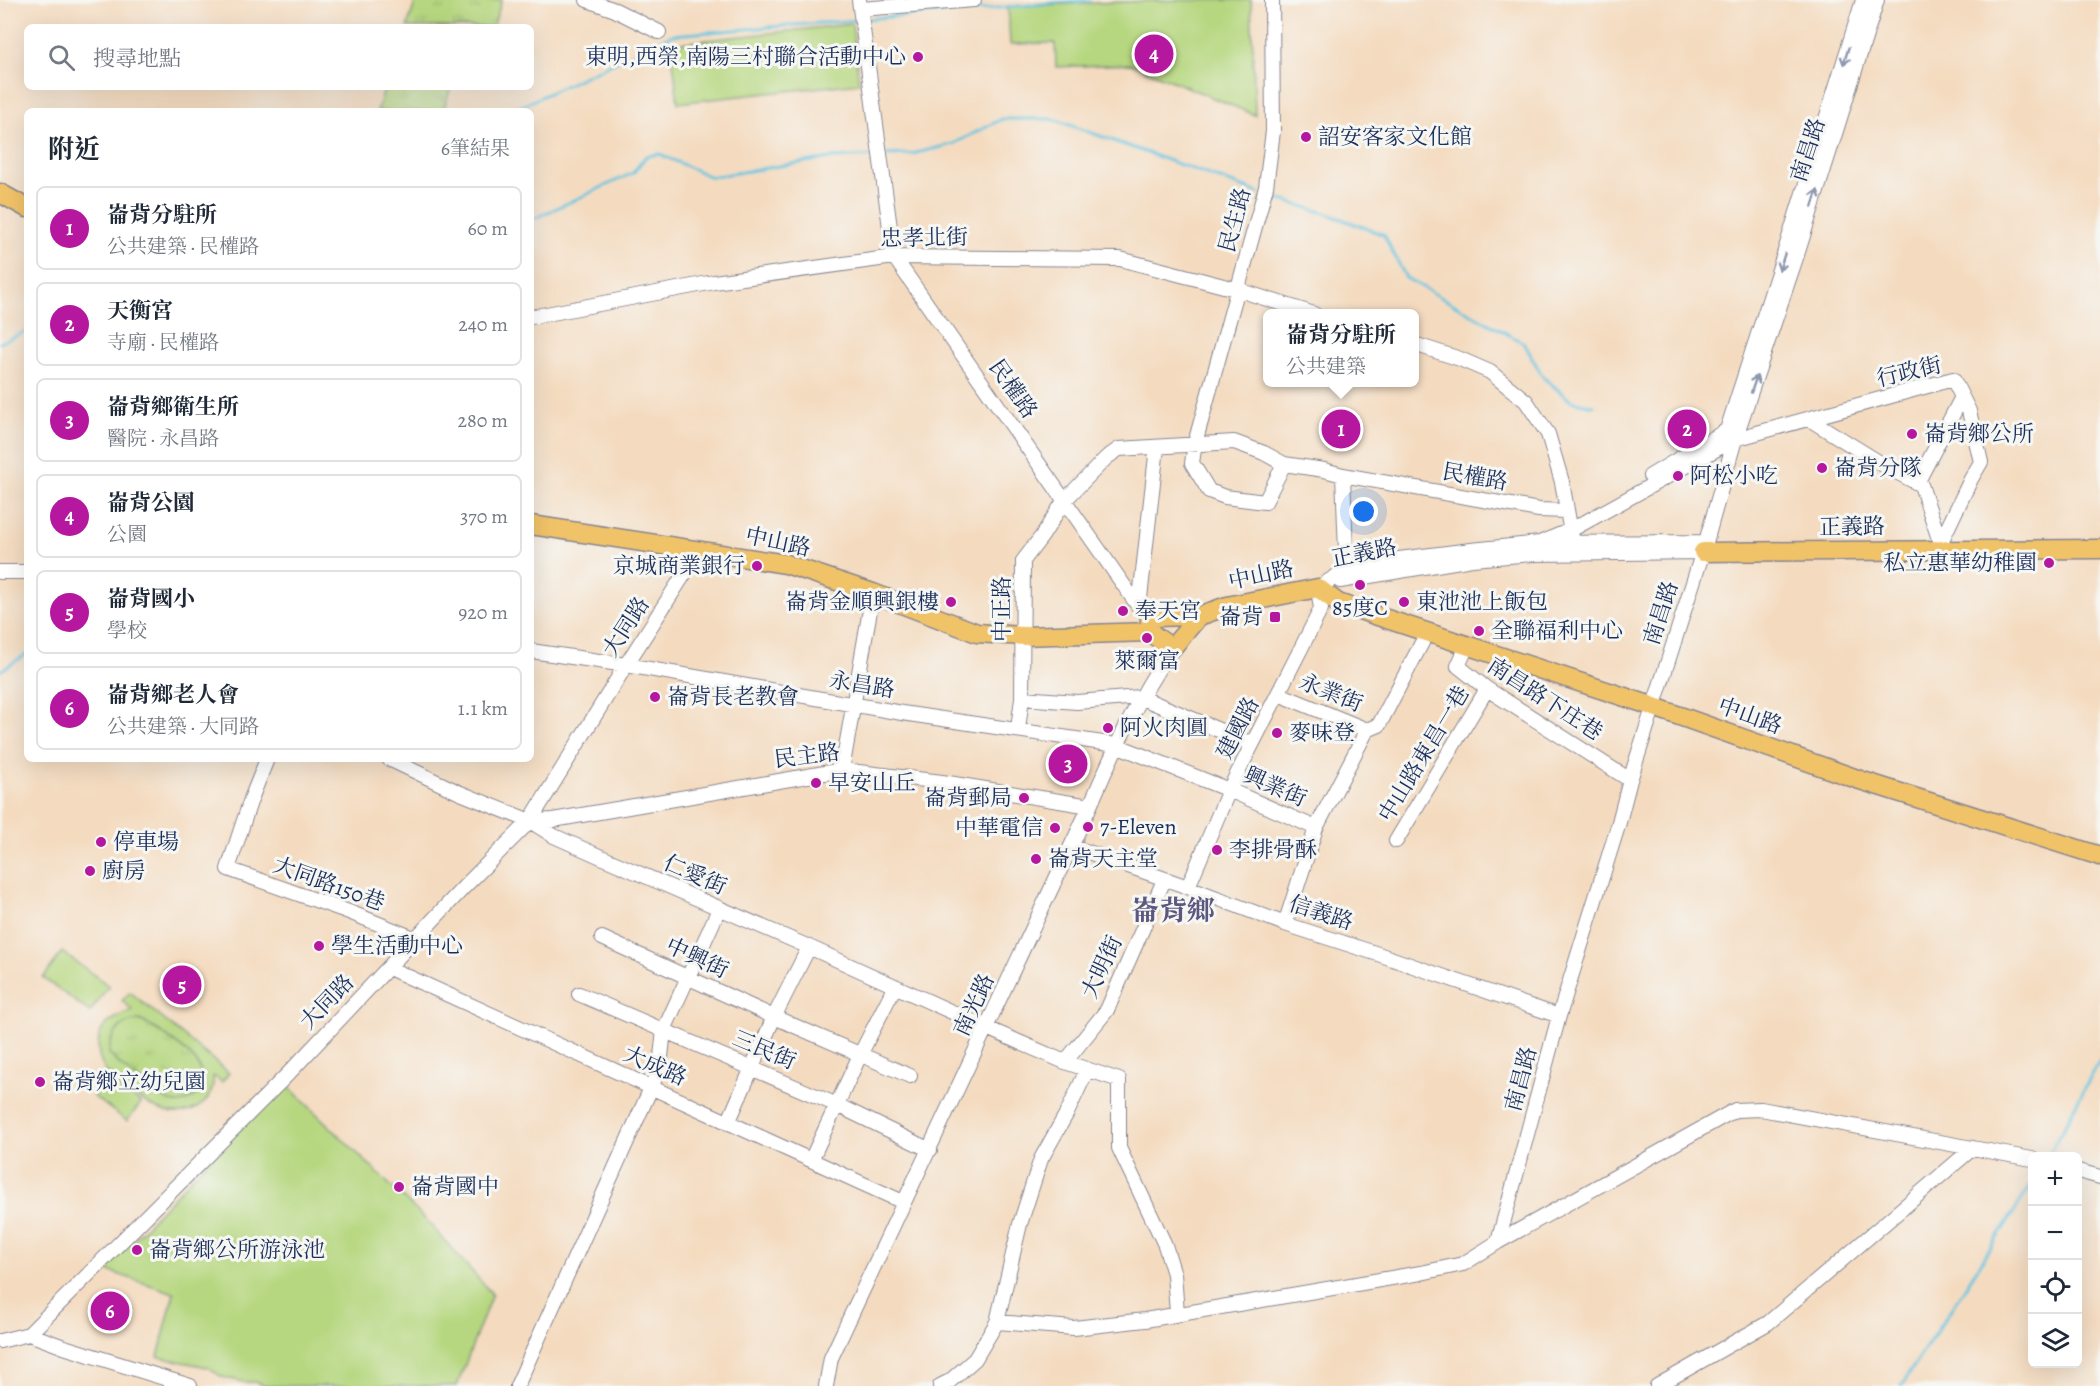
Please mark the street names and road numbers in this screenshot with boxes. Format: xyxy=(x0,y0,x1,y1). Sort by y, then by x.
street label: 南昌路 xyxy=(1784,114,1832,186)
street label: 民生路 xyxy=(1212,184,1258,256)
street label: 忠孝北街 xyxy=(880,222,968,254)
street label: 行政街 xyxy=(1873,350,1945,394)
street label: 民權路 xyxy=(982,353,1044,425)
street label: 民權路 xyxy=(1440,456,1510,498)
street label: 正義路 xyxy=(1819,511,1885,543)
street label: 中山路 xyxy=(743,520,813,564)
street label: 正義路 xyxy=(1329,532,1399,574)
street label: 中山路 xyxy=(1226,553,1296,597)
street label: 中正路 xyxy=(987,576,1017,642)
street label: 南昌路 xyxy=(1637,577,1685,649)
street label: 大同路 xyxy=(595,591,657,663)
street label: 南昌路下庄巷 xyxy=(1481,650,1609,748)
street label: 永昌路 xyxy=(827,665,897,705)
street label: 永業街 xyxy=(1295,667,1367,719)
street label: 中山路東昌一巷 xyxy=(1371,680,1477,828)
street label: 中山路 xyxy=(1714,691,1786,741)
street label: 建國路 xyxy=(1210,692,1266,764)
street label: 民主路 xyxy=(772,737,842,775)
street label: 興業街 xyxy=(1239,760,1311,814)
street label: 仁愛街 xyxy=(659,848,731,902)
street label: 大同路150巷 xyxy=(269,850,389,918)
street label: 信義路 xyxy=(1285,889,1357,937)
street label: 中興街 xyxy=(661,930,733,986)
street label: 大明街 xyxy=(1074,931,1130,1003)
street label: 大同路 xyxy=(293,968,361,1036)
street label: 南光路 xyxy=(946,969,1002,1041)
street label: 三民街 xyxy=(728,1023,800,1077)
street label: 大成路 xyxy=(619,1039,691,1093)
street label: 南昌路 xyxy=(1498,1043,1544,1115)

